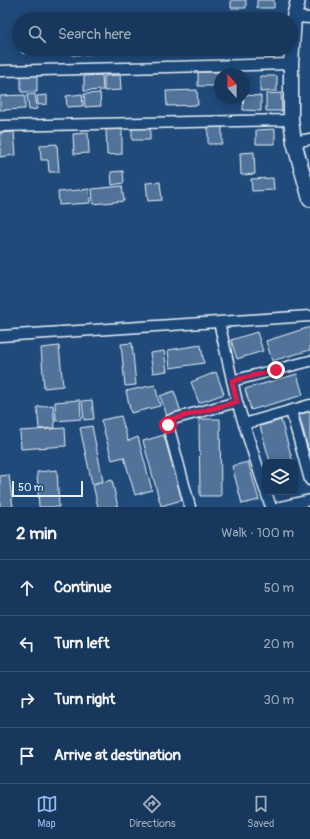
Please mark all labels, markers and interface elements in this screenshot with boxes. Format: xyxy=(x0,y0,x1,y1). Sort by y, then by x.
search box xyxy=(12,12,298,56)
icon: search xyxy=(26,23,48,45)
text: Search here xyxy=(58,25,131,44)
north arrow xyxy=(214,68,250,104)
route end xyxy=(267,361,285,379)
route start xyxy=(159,416,177,434)
map controls xyxy=(262,459,298,495)
button: layers xyxy=(262,459,298,495)
scale bar xyxy=(12,479,83,498)
text: 50 m xyxy=(18,481,44,494)
text: 2 min xyxy=(16,523,57,544)
text: Walk · 100 m xyxy=(221,525,294,541)
icon: ahead xyxy=(16,577,38,599)
text: Continue xyxy=(54,578,112,597)
text: 50 m xyxy=(264,580,294,596)
icon: left xyxy=(16,633,38,655)
text: Turn left xyxy=(54,634,110,653)
text: 20 m xyxy=(263,636,294,652)
icon: right xyxy=(16,689,38,711)
text: Turn right xyxy=(54,690,115,709)
text: 30 m xyxy=(264,692,294,708)
icon: arrive xyxy=(16,745,38,767)
text: Arrive at destination xyxy=(54,746,181,765)
tab: Map xyxy=(36,793,58,830)
tab: Directions xyxy=(129,793,176,830)
tab: Saved xyxy=(247,793,274,830)

